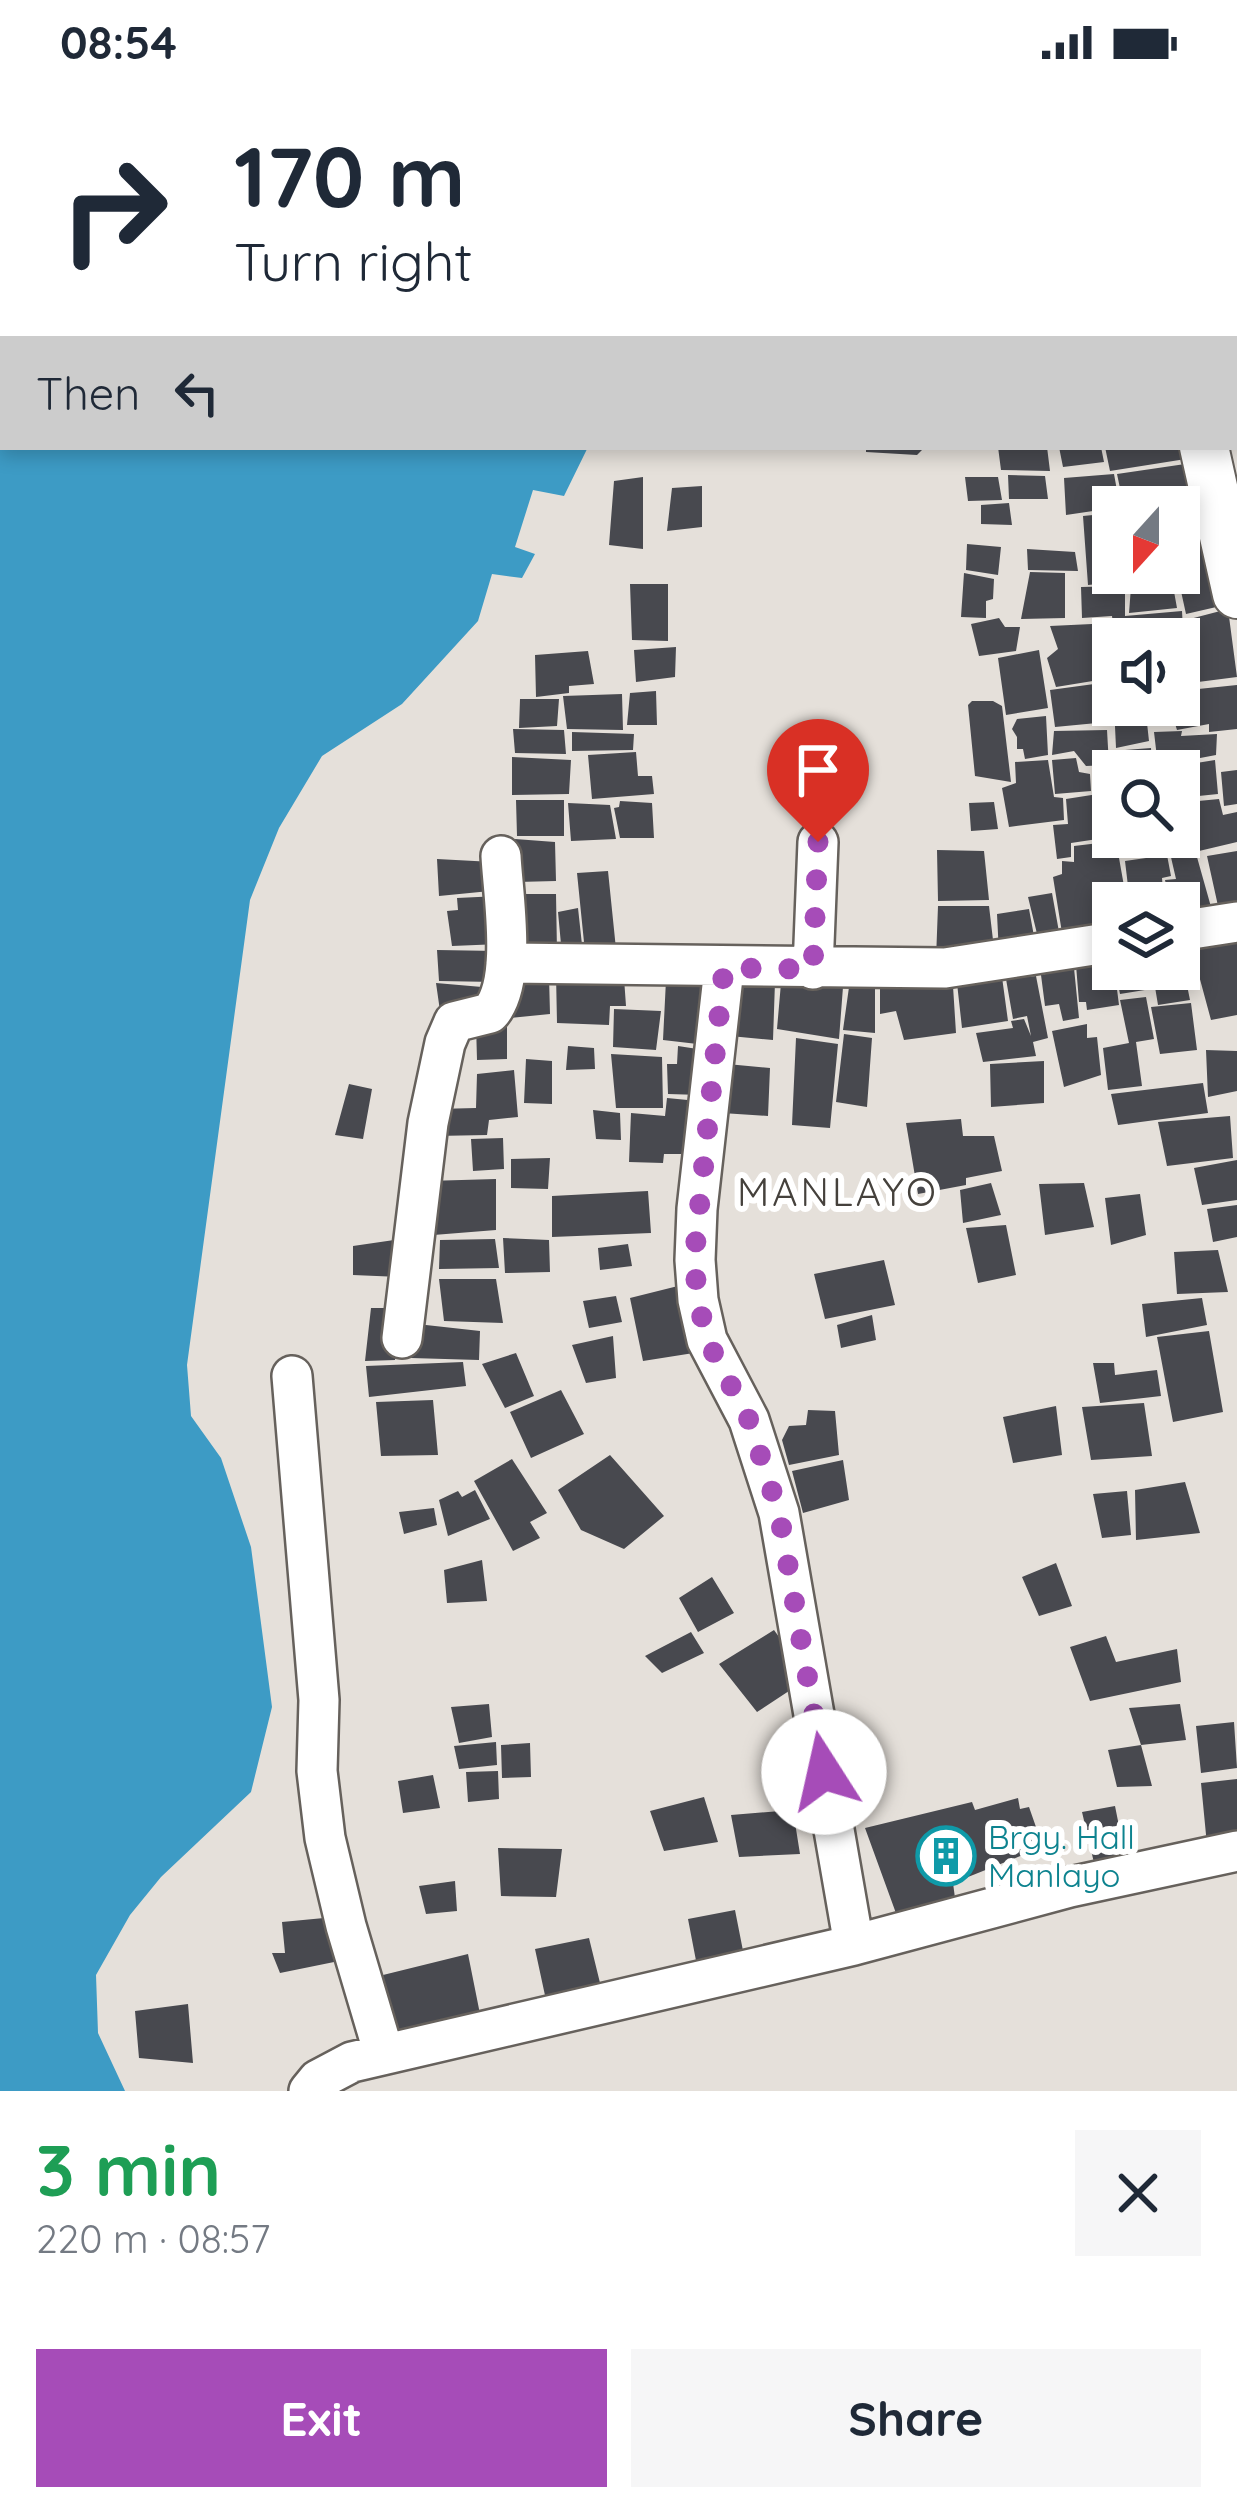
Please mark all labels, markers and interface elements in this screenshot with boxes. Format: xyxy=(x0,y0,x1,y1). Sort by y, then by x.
text: 08:54 xyxy=(60,14,177,70)
text: 170 m xyxy=(234,123,465,228)
icon: right xyxy=(36,132,192,288)
text: Turn right xyxy=(234,227,473,295)
icon: left xyxy=(164,360,230,426)
text: Then xyxy=(36,365,140,421)
north arrow xyxy=(1092,486,1200,594)
map controls xyxy=(1092,486,1200,990)
button: sound xyxy=(1092,618,1200,726)
pin xyxy=(767,719,869,842)
icon: arrive xyxy=(785,737,851,803)
button: search xyxy=(1092,750,1200,858)
button: layers xyxy=(1092,882,1200,990)
district label: MANLAYO xyxy=(737,1167,939,1216)
position arrow xyxy=(761,1709,887,1835)
place label: Brgy. Hall Manlayo xyxy=(988,1816,1135,1895)
building icon: Brgy. Hall Manlayo xyxy=(915,1825,977,1887)
text: 3 min xyxy=(36,2124,221,2214)
button: close xyxy=(1075,2130,1201,2256)
text: 220 m · 08:57 xyxy=(36,2214,270,2263)
button: Exit xyxy=(36,2349,607,2487)
button: Share xyxy=(631,2349,1201,2487)

